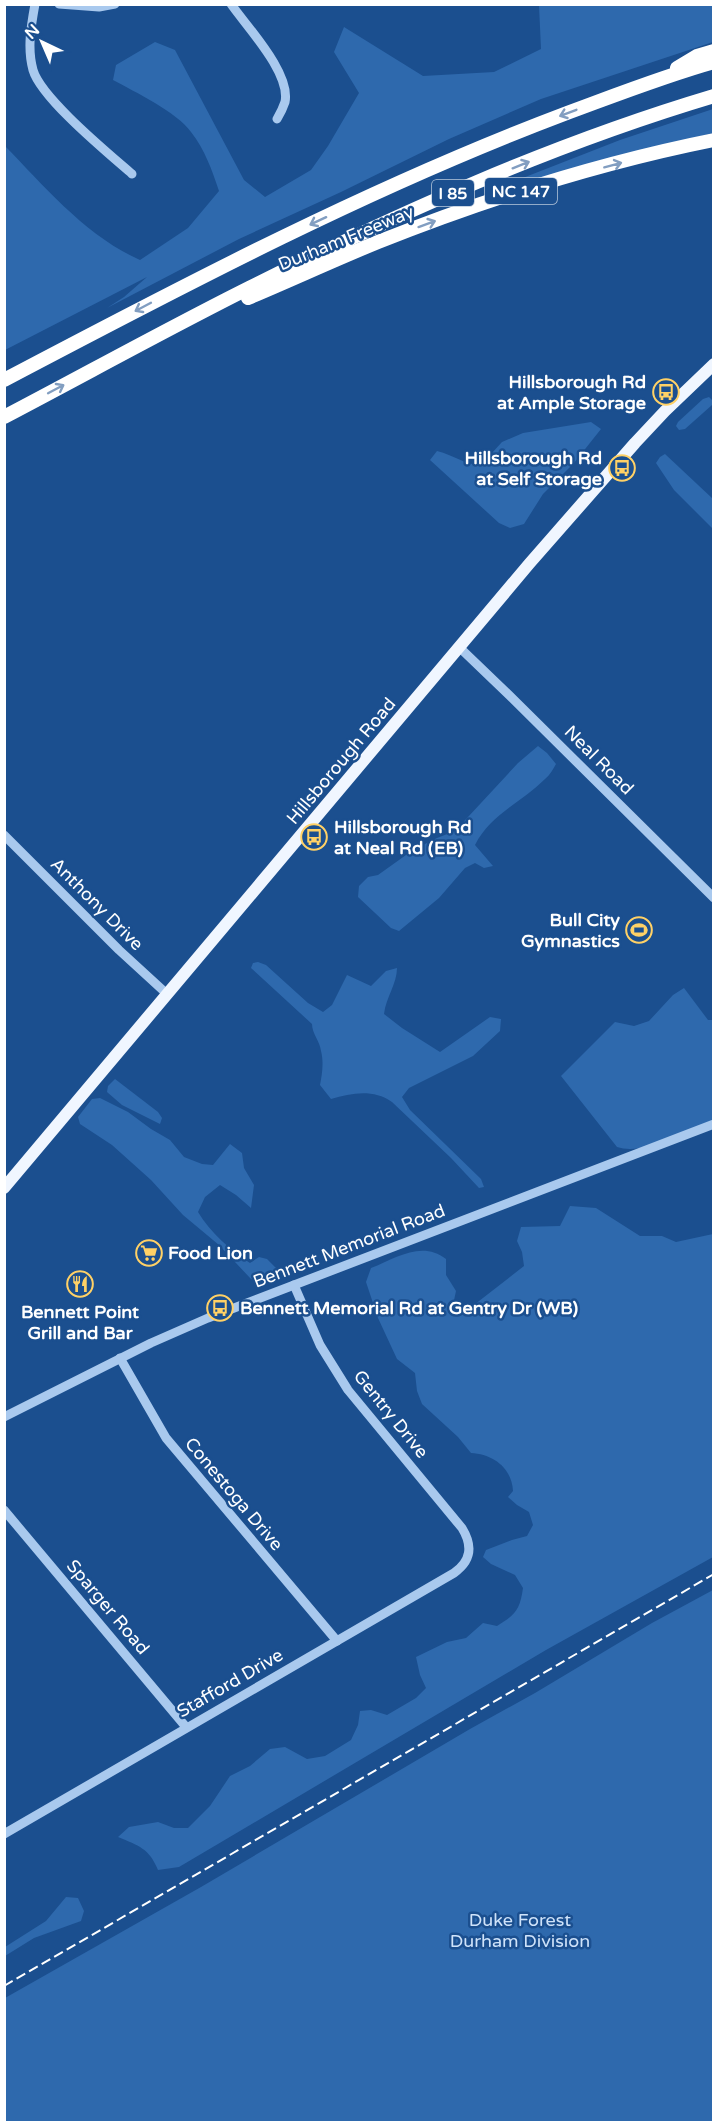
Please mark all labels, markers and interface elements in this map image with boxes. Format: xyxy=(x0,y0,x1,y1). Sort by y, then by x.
north arrow xyxy=(12,12,72,72)
text: N xyxy=(21,20,44,44)
one-way arrow xyxy=(560,108,578,119)
one-way arrow xyxy=(511,159,530,170)
one-way arrow xyxy=(603,159,622,170)
road number: NC 147 xyxy=(485,178,557,204)
road number: I 85 xyxy=(432,180,474,206)
street label: Durham Freeway xyxy=(275,201,417,275)
one-way arrow xyxy=(309,215,327,227)
one-way arrow xyxy=(417,217,436,228)
one-way arrow xyxy=(134,302,152,314)
place label: Hillsborough Rd at Ample Storage xyxy=(497,371,646,414)
bus stop icon: Hillsborough Rd at Ample Storage xyxy=(651,377,681,407)
one-way arrow xyxy=(47,383,65,394)
place label: Hillsborough Rd at Self Storage xyxy=(464,447,602,490)
bus stop icon: Hillsborough Rd at Self Storage xyxy=(607,453,637,483)
street label: Hillsborough Road xyxy=(282,693,400,829)
street label: Neal Road xyxy=(560,721,638,799)
place label: Hillsborough Rd at Neal Rd (EB) xyxy=(334,816,472,859)
bus stop icon: Hillsborough Rd at Neal Rd (EB) xyxy=(299,822,329,852)
street label: Anthony Drive xyxy=(46,853,148,955)
place label: Bull City Gymnastics xyxy=(521,909,620,952)
sports icon: Bull City Gymnastics xyxy=(624,915,654,945)
street label: Bennett Memorial Road xyxy=(250,1199,448,1293)
supermarket icon: Food Lion xyxy=(134,1238,164,1268)
place label: Food Lion xyxy=(168,1242,253,1264)
restaurant icon: Bennett Point Grill and Bar xyxy=(65,1269,95,1299)
bus stop icon: Bennett Memorial Rd at Gentry Dr (WB) xyxy=(205,1293,235,1323)
place label: Bennett Memorial Rd at Gentry Dr (WB) xyxy=(240,1297,578,1319)
place label: Bennett Point Grill and Bar xyxy=(21,1301,139,1344)
street label: Gentry Drive xyxy=(349,1365,433,1463)
street label: Conestoga Drive xyxy=(180,1433,288,1555)
street label: Sparger Road xyxy=(62,1555,154,1659)
street label: Stafford Drive xyxy=(173,1644,287,1722)
park label: Duke Forest Durham Division xyxy=(450,1909,590,1952)

